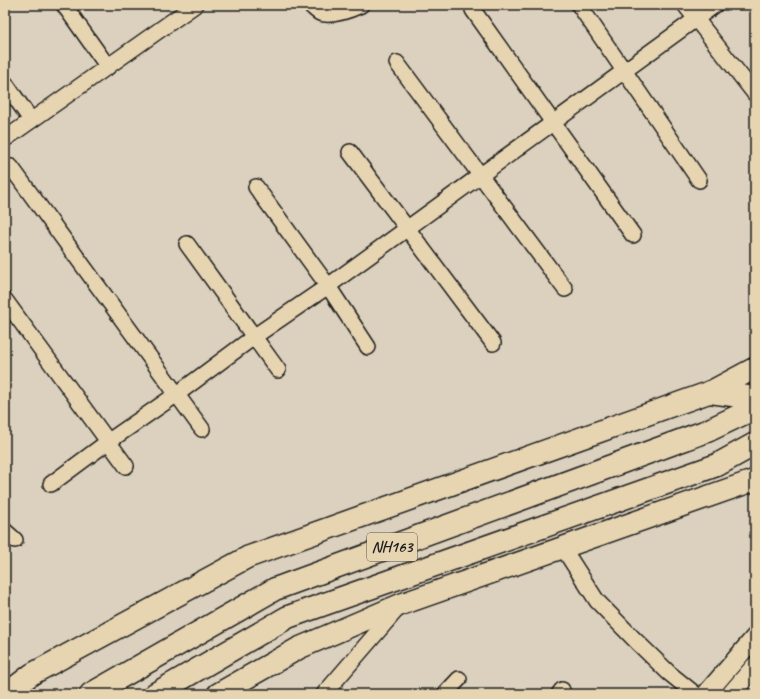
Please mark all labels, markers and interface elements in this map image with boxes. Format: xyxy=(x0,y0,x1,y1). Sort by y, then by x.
road number: NH163 xyxy=(367,533,417,561)

